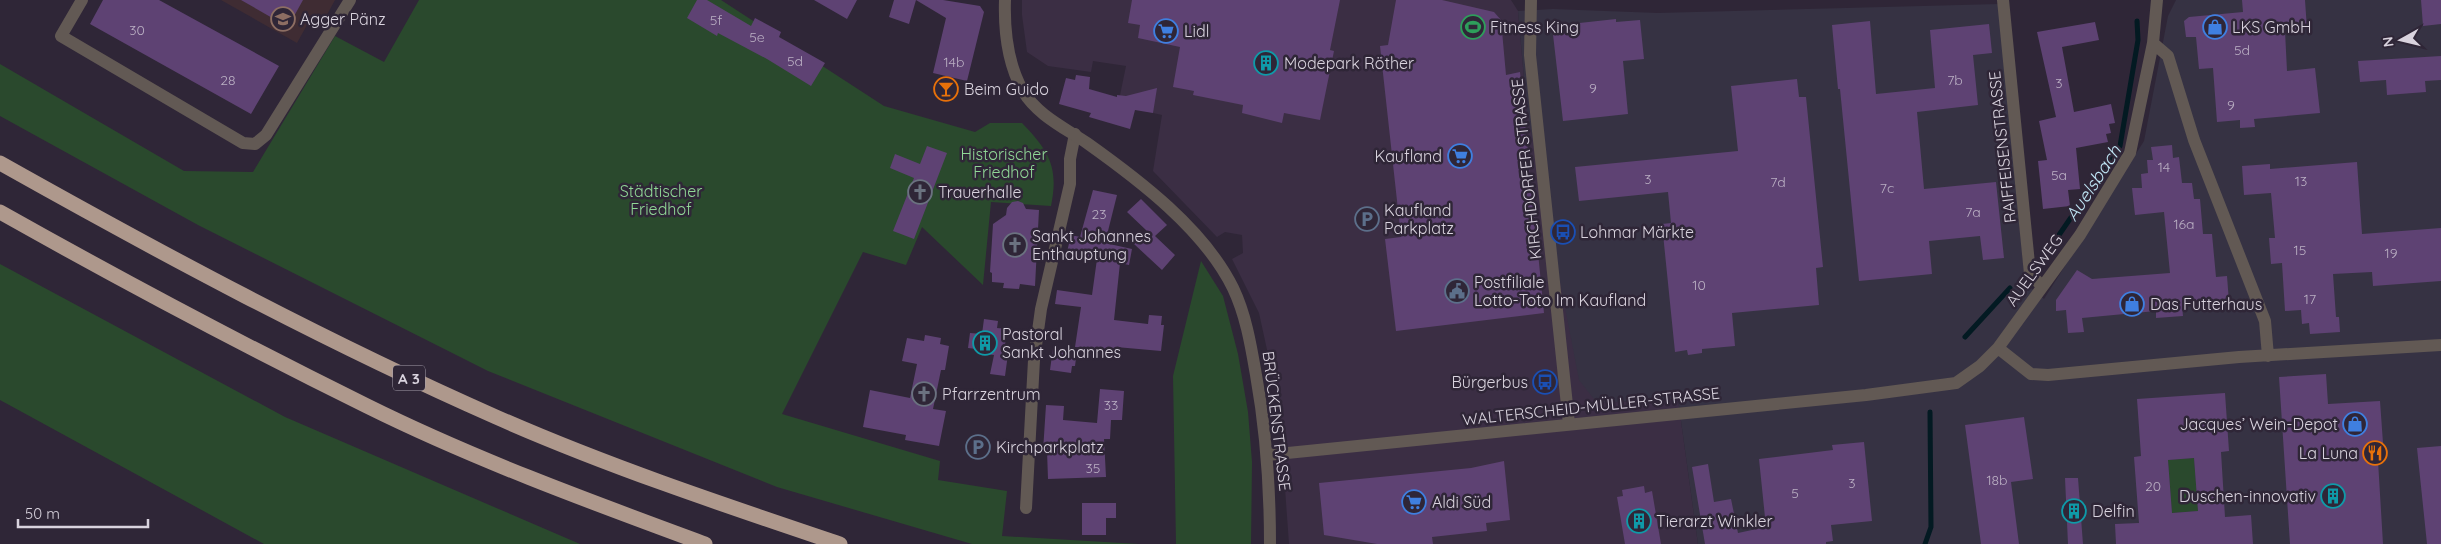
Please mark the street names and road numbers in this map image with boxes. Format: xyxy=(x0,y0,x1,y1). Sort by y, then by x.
street label: RAIFFEISENSTRASSE xyxy=(1984,70,2020,224)
street label: KIRCHDORFER STRASSE xyxy=(1507,78,1545,260)
street label: AUELSWEG xyxy=(2001,230,2067,310)
street label: BRÜCKENSTRASSE xyxy=(1258,350,1296,492)
road number: A 3 xyxy=(393,366,425,390)
street label: WALTERSCHEID-MÜLLER-STRASSE xyxy=(1461,383,1721,429)

